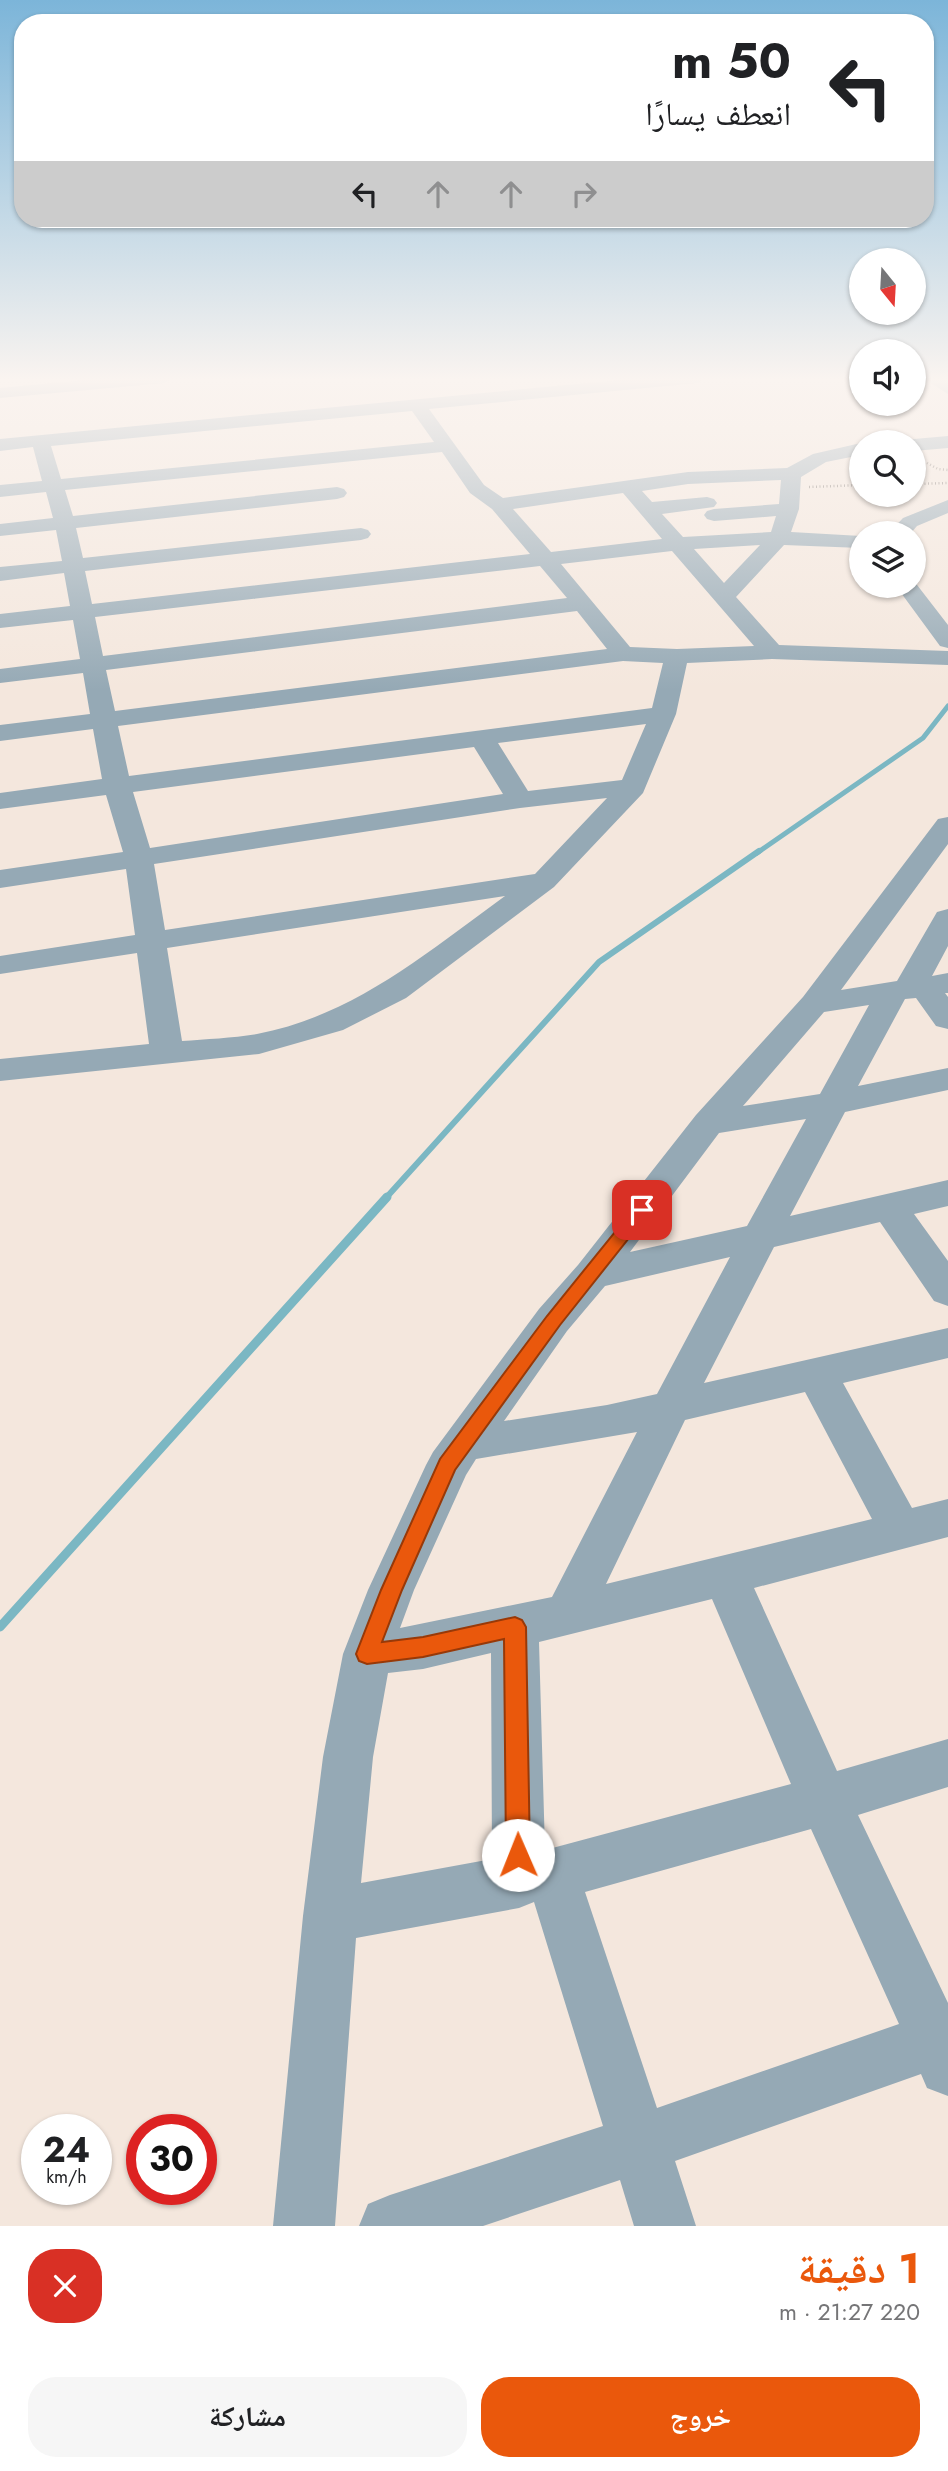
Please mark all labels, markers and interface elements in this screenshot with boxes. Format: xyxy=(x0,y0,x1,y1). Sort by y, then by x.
text: 50 m xyxy=(672,26,791,96)
icon: left xyxy=(815,42,906,133)
text: انعطف يسارًا xyxy=(645,91,791,137)
icon: left xyxy=(346,175,384,213)
icon: ahead xyxy=(419,175,457,213)
icon: ahead xyxy=(492,175,530,213)
icon: right xyxy=(565,175,603,213)
north arrow xyxy=(849,248,926,326)
map controls xyxy=(849,248,926,598)
button: sound xyxy=(849,339,926,416)
button: search xyxy=(849,430,926,507)
button: layers xyxy=(849,521,926,598)
pin xyxy=(612,1180,672,1240)
icon: arrive xyxy=(623,1191,661,1229)
position arrow xyxy=(481,1818,555,1892)
speed limit sign: 30 xyxy=(126,2114,217,2205)
text: 24 xyxy=(43,2125,90,2175)
text: km/h xyxy=(46,2164,87,2190)
text: 1 دقيقة xyxy=(798,2238,920,2299)
button: close xyxy=(28,2249,102,2323)
text: 220 m · 21:27 xyxy=(779,2295,920,2329)
button: مشاركة xyxy=(28,2377,467,2457)
button: خروج xyxy=(481,2377,920,2457)

